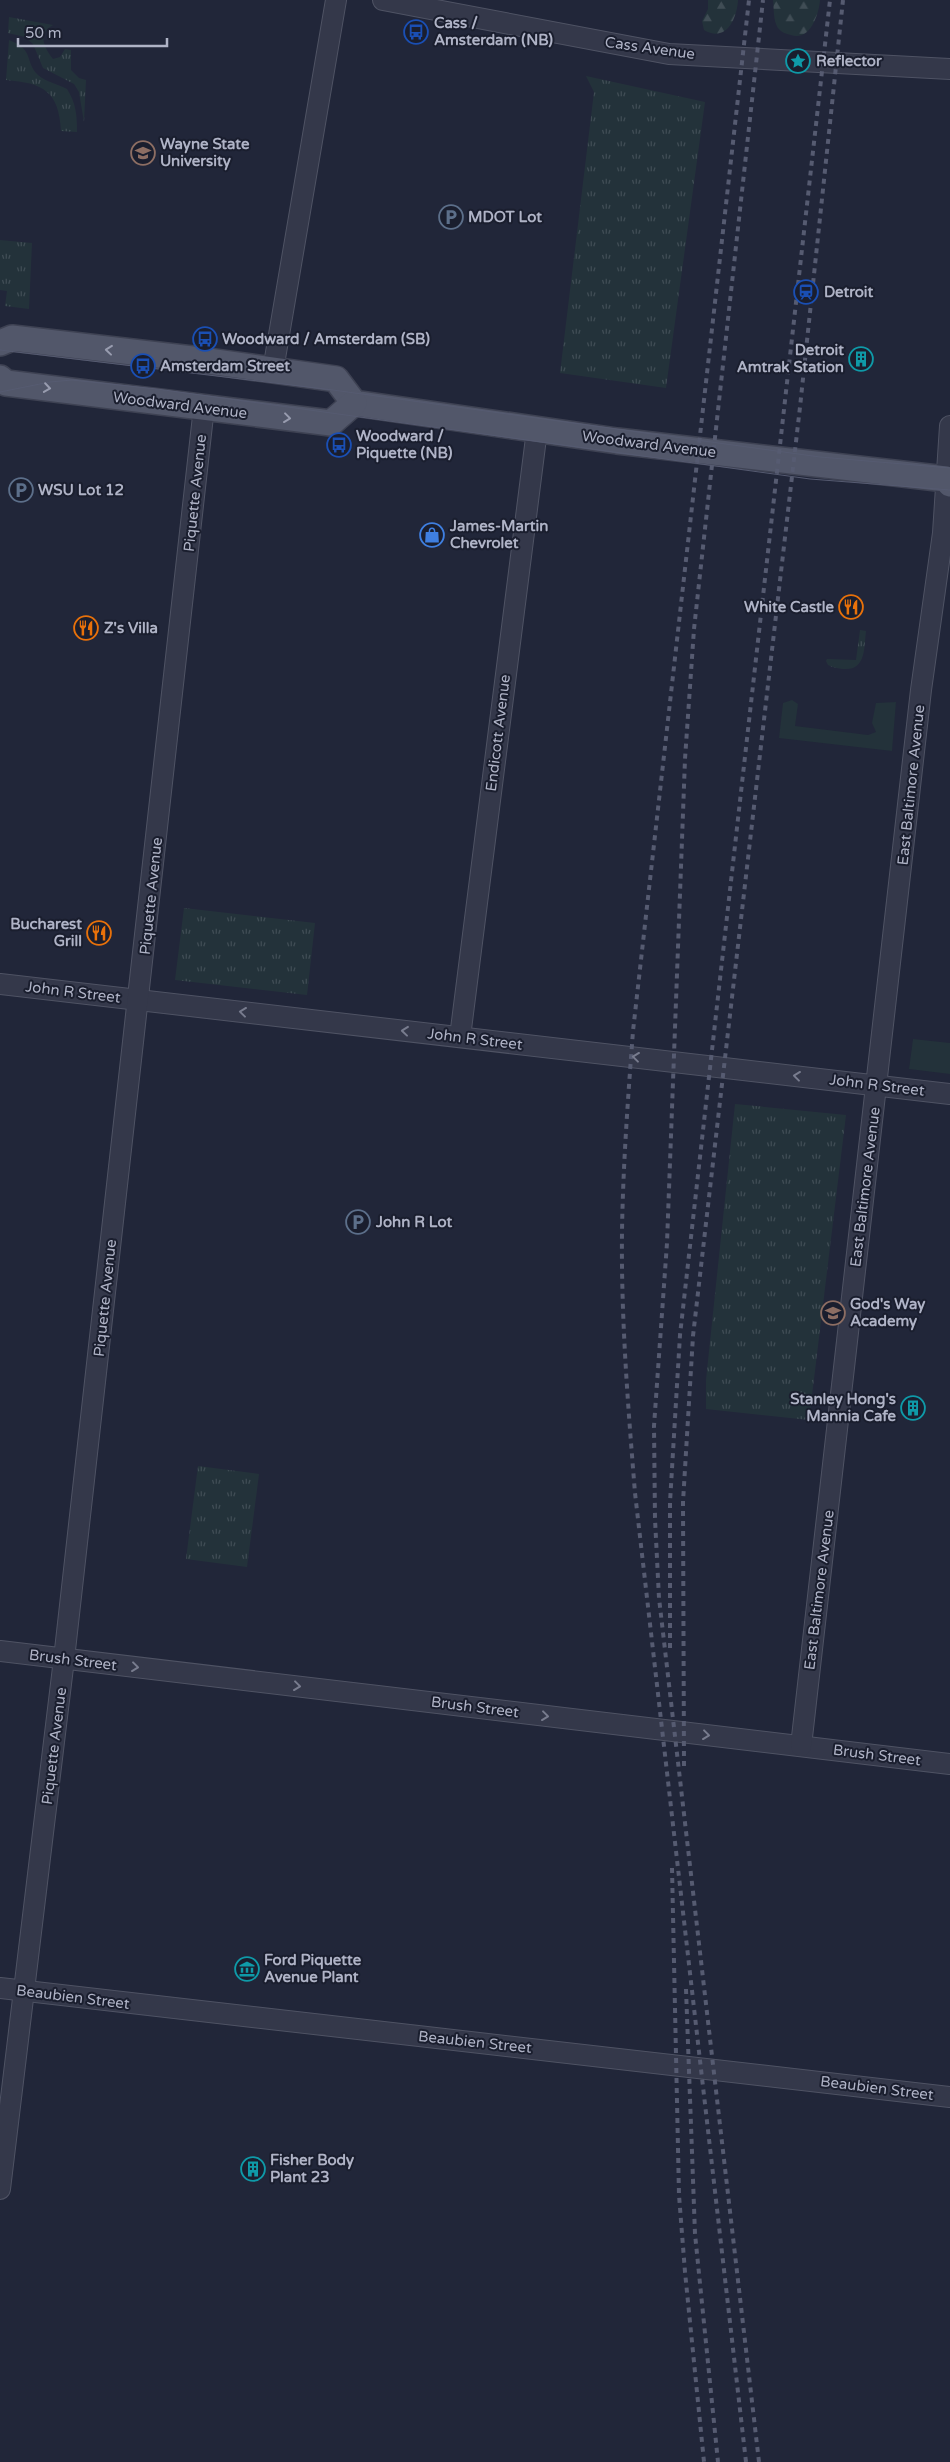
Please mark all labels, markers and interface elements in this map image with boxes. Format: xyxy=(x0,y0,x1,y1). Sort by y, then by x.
place label: Cass / Amsterdam (NB) xyxy=(434,14,553,49)
scale bar xyxy=(18,15,166,47)
bus stop icon: Cass / Amsterdam (NB) xyxy=(403,19,429,45)
text: 50 m xyxy=(25,24,62,42)
street label: Cass Avenue xyxy=(604,33,696,63)
place icon: Reflector xyxy=(785,48,811,74)
place label: Reflector xyxy=(816,52,882,70)
place label: Wayne State University xyxy=(160,135,250,171)
school or university icon: Wayne State University xyxy=(130,140,156,166)
parking icon: MDOT Lot xyxy=(438,204,464,230)
place label: MDOT Lot xyxy=(468,208,542,226)
station icon: Detroit xyxy=(793,279,819,305)
place label: Detroit xyxy=(824,283,874,301)
bus stop icon: Woodward / Amsterdam (SB) xyxy=(192,326,218,352)
place label: Woodward / Amsterdam (SB) xyxy=(222,330,430,348)
place label: Detroit Amtrak Station xyxy=(737,341,844,376)
one-way arrow xyxy=(105,345,113,356)
building icon: Detroit Amtrak Station xyxy=(848,346,874,372)
bus stop icon: Amsterdam Street xyxy=(130,353,156,379)
place label: Amsterdam Street xyxy=(160,357,290,375)
one-way arrow xyxy=(43,382,51,393)
street label: Woodward Avenue xyxy=(112,388,248,422)
one-way arrow xyxy=(284,412,292,423)
place label: Woodward / Piquette (NB) xyxy=(356,427,453,463)
street label: Woodward Avenue xyxy=(581,427,717,461)
bus stop icon: Woodward / Piquette (NB) xyxy=(326,432,352,458)
street label: Piquette Avenue xyxy=(180,433,210,553)
parking icon: WSU Lot 12 xyxy=(8,477,34,503)
place label: WSU Lot 12 xyxy=(38,481,124,499)
place label: James-Martin Chevrolet xyxy=(449,517,548,552)
shop icon: James-Martin Chevrolet xyxy=(419,522,445,548)
restaurant icon: White Castle xyxy=(838,594,864,620)
place label: White Castle xyxy=(744,598,834,616)
restaurant icon: Z's Villa xyxy=(73,615,99,641)
place label: Z's Villa xyxy=(104,619,158,637)
street label: Endicott Avenue xyxy=(482,673,514,793)
street label: East Baltimore Avenue xyxy=(894,704,928,866)
street label: Piquette Avenue xyxy=(136,836,166,956)
place label: Bucharest Grill xyxy=(10,915,82,950)
restaurant icon: Bucharest Grill xyxy=(86,920,112,946)
street label: John R Street xyxy=(24,977,122,1007)
one-way arrow xyxy=(239,1007,247,1018)
street label: John R Street xyxy=(426,1024,524,1054)
one-way arrow xyxy=(401,1026,409,1037)
one-way arrow xyxy=(632,1052,640,1063)
street label: John R Street xyxy=(828,1070,926,1100)
one-way arrow xyxy=(793,1071,801,1082)
street label: East Baltimore Avenue xyxy=(846,1106,884,1268)
parking icon: John R Lot xyxy=(345,1209,371,1235)
place label: John R Lot xyxy=(375,1213,453,1231)
street label: Piquette Avenue xyxy=(90,1238,120,1358)
place label: God's Way Academy xyxy=(850,1295,925,1331)
school or university icon: God's Way Academy xyxy=(820,1300,846,1326)
place label: Stanley Hong's Mannia Cafe xyxy=(790,1390,897,1425)
building icon: Stanley Hong's Mannia Cafe xyxy=(900,1395,926,1421)
street label: East Baltimore Avenue xyxy=(800,1509,838,1671)
street label: Brush Street xyxy=(28,1646,118,1674)
one-way arrow xyxy=(132,1661,140,1672)
one-way arrow xyxy=(293,1680,301,1691)
street label: Piquette Avenue xyxy=(38,1686,70,1806)
street label: Brush Street xyxy=(430,1693,520,1721)
one-way arrow xyxy=(541,1710,549,1721)
one-way arrow xyxy=(703,1729,711,1740)
street label: Brush Street xyxy=(832,1741,922,1769)
place label: Ford Piquette Avenue Plant xyxy=(264,1951,362,1986)
museum icon: Ford Piquette Avenue Plant xyxy=(234,1956,260,1982)
street label: Beaubien Street xyxy=(15,1981,131,2013)
street label: Beaubien Street xyxy=(417,2027,533,2057)
street label: Beaubien Street xyxy=(819,2072,935,2104)
place label: Fisher Body Plant 23 xyxy=(270,2151,354,2186)
building icon: Fisher Body Plant 23 xyxy=(240,2156,266,2182)

